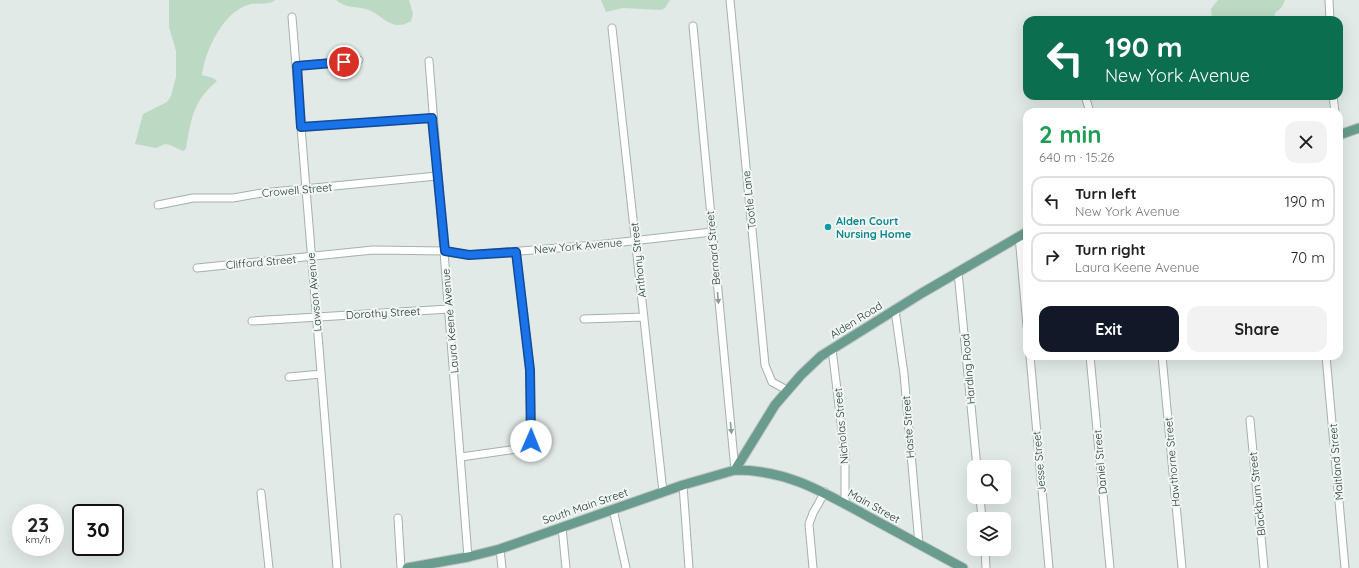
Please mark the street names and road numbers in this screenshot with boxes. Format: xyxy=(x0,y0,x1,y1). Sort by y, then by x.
street label: Tootle Lane xyxy=(739,170,759,230)
street label: Crowell Street xyxy=(261,180,333,200)
street label: Bernard Street xyxy=(703,210,723,286)
street label: Anthony Street xyxy=(627,221,649,298)
street label: New York Avenue xyxy=(533,235,623,257)
street label: Clifford Street xyxy=(225,252,297,272)
street label: Lawson Avenue xyxy=(304,252,324,332)
street label: Laura Keene Avenue xyxy=(438,268,462,374)
street label: Alden Road xyxy=(827,298,885,342)
street label: Dorothy Street xyxy=(345,304,421,322)
street label: Harding Road xyxy=(958,333,978,405)
street label: Nicholas Street xyxy=(831,387,851,465)
street label: Haste Street xyxy=(899,395,917,459)
street label: Hawthorne Street xyxy=(1161,416,1183,507)
street label: Maitland Street xyxy=(1326,423,1346,501)
street label: Daniel Street xyxy=(1090,429,1110,495)
street label: Jesse Street xyxy=(1029,430,1049,494)
street label: Blackburn Street xyxy=(1246,451,1268,537)
street label: South Main Street xyxy=(540,485,630,527)
street label: Main Street xyxy=(845,486,903,526)

